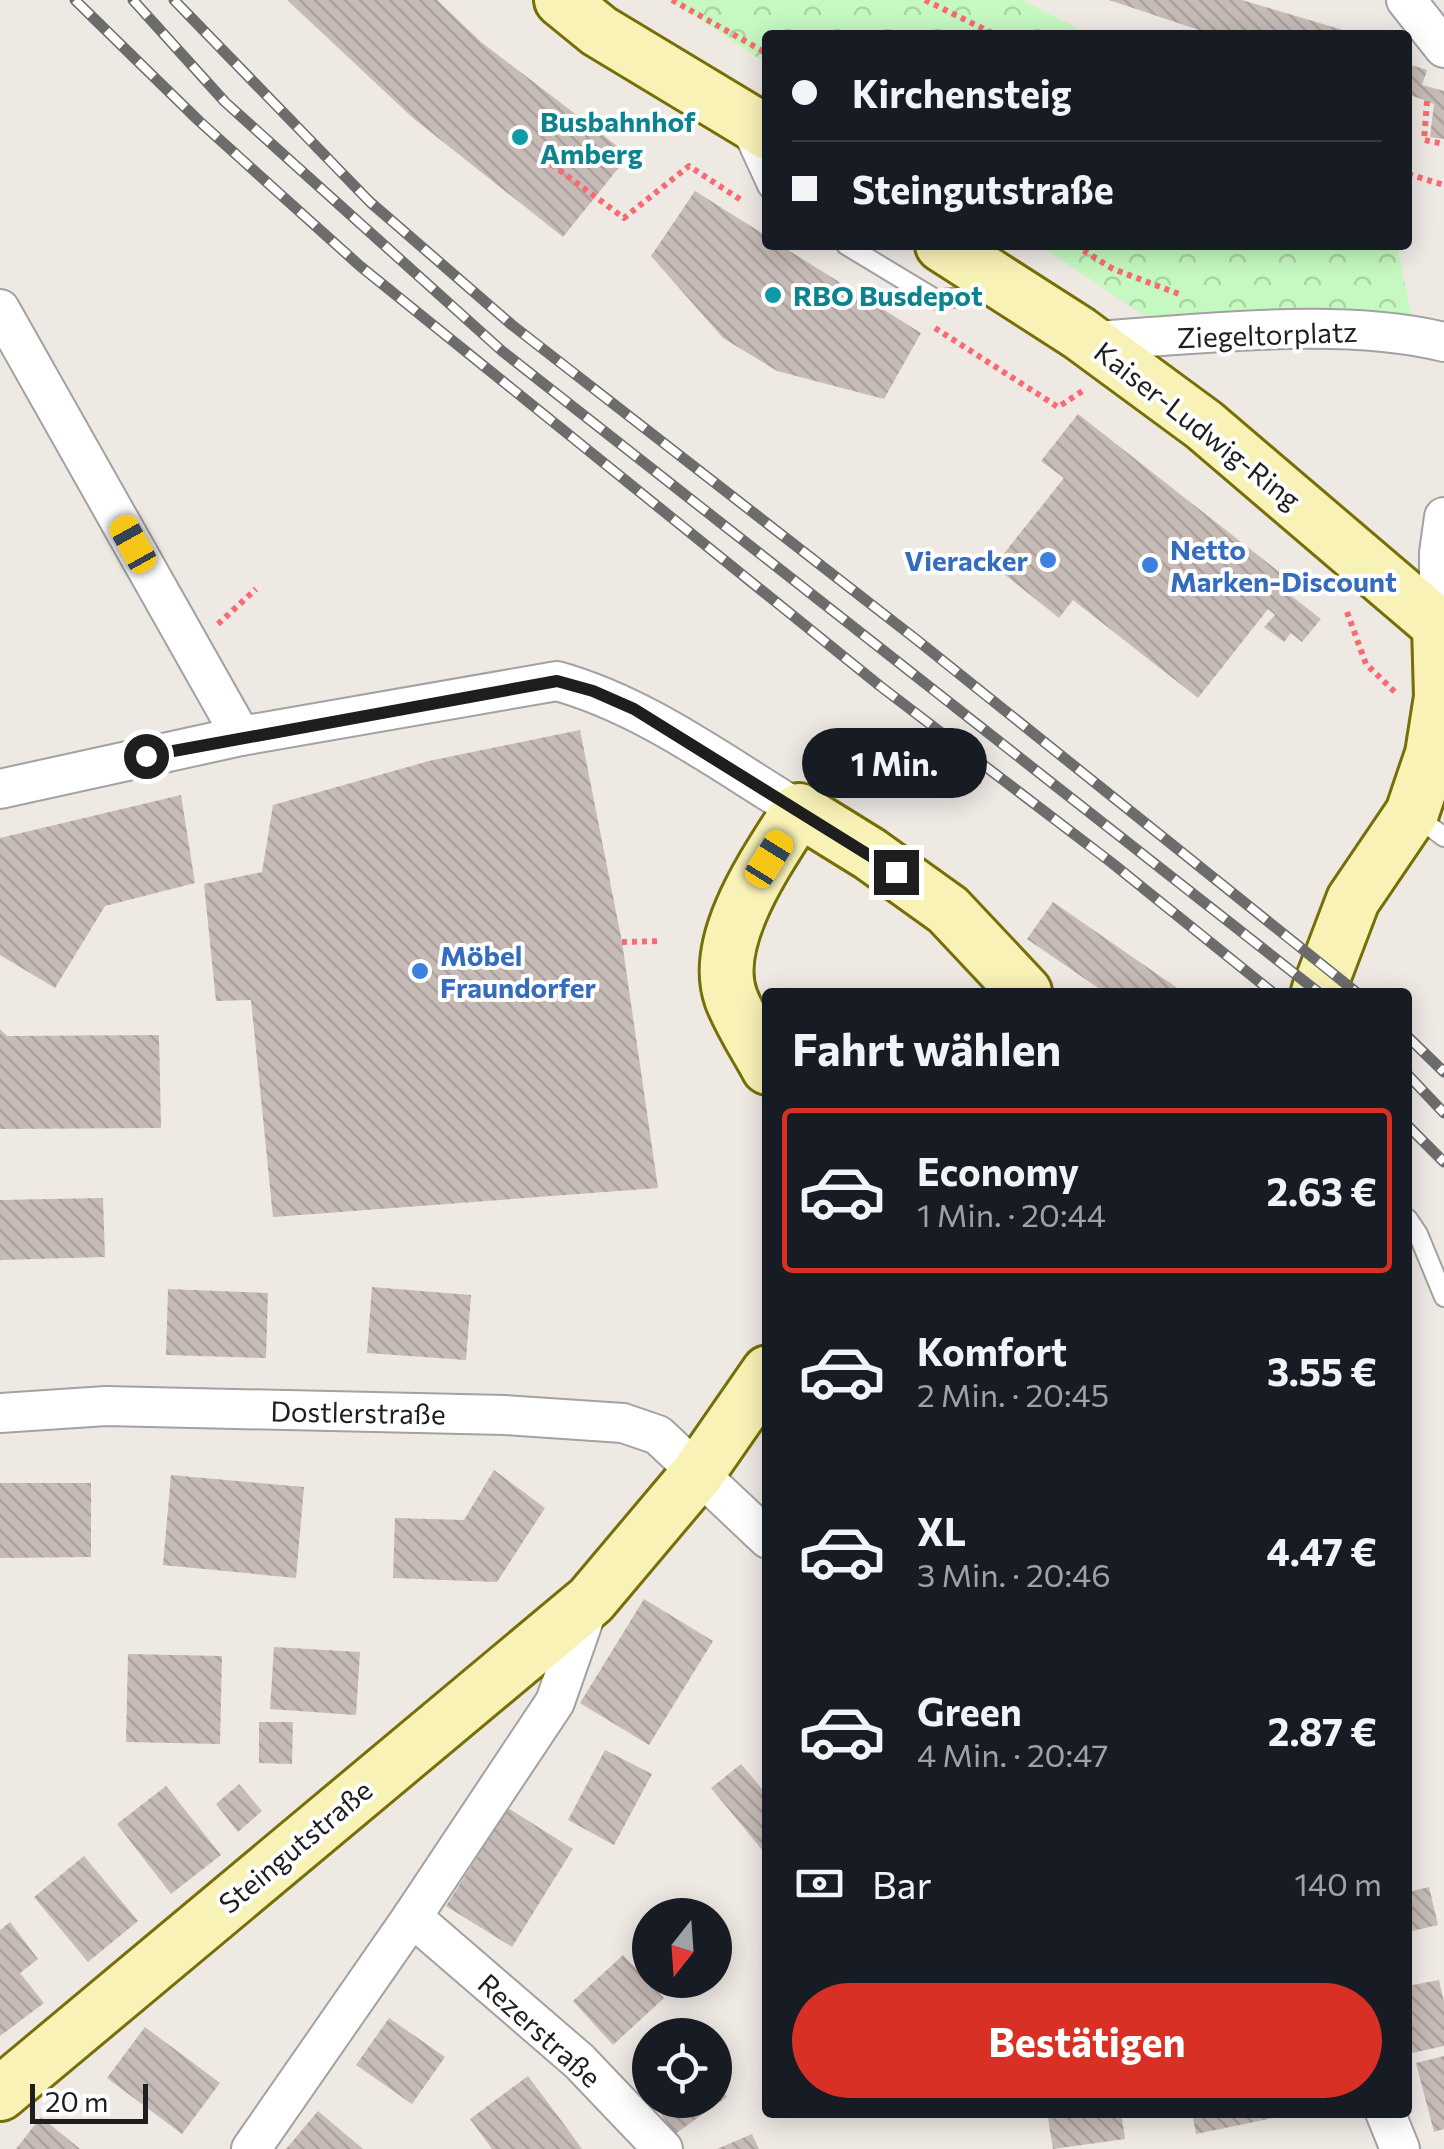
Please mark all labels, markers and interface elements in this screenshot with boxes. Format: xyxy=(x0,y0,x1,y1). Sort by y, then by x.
text: Kirchensteig xyxy=(852,69,1072,116)
place label: Busbahnhof Amberg xyxy=(540,104,696,170)
marker: Busbahnhof Amberg xyxy=(509,126,531,148)
text: Steingutstraße xyxy=(852,165,1114,212)
place label: RBO Busdepot xyxy=(793,278,983,312)
marker: RBO Busdepot xyxy=(762,284,784,306)
street label: Ziegeltorplatz xyxy=(1176,314,1358,354)
street label: Kaiser-Ludwig-Ring xyxy=(1088,334,1308,516)
car xyxy=(105,510,161,578)
place label: Netto Marken-Discount xyxy=(1170,532,1397,598)
place label: Vieracker xyxy=(904,543,1028,577)
marker: Vieracker xyxy=(1037,549,1059,571)
marker: Netto Marken-Discount xyxy=(1139,554,1161,576)
callout: 1 Min. xyxy=(804,727,988,797)
route start xyxy=(124,734,169,779)
text: 1 Min. xyxy=(851,743,938,783)
car xyxy=(740,826,798,892)
route end xyxy=(874,850,919,895)
place label: Möbel Fraundorfer xyxy=(440,938,597,1004)
marker: Möbel Fraundorfer xyxy=(409,960,431,982)
text: Fahrt wählen xyxy=(792,1020,1061,1075)
icon: car xyxy=(797,1146,887,1236)
text: Economy xyxy=(917,1147,1079,1194)
text: 2.63 € xyxy=(1266,1167,1377,1214)
text: 1 Min. · 20:44 xyxy=(917,1194,1106,1234)
icon: car xyxy=(797,1326,887,1416)
text: Komfort xyxy=(917,1327,1067,1374)
text: 3.55 € xyxy=(1267,1347,1377,1394)
text: 2 Min. · 20:45 xyxy=(917,1374,1109,1414)
street label: Dostlerstraße xyxy=(270,1393,446,1431)
icon: car xyxy=(797,1506,887,1596)
text: XL xyxy=(917,1507,966,1554)
text: 4.47 € xyxy=(1267,1527,1377,1574)
text: 3 Min. · 20:46 xyxy=(917,1554,1111,1594)
icon: car xyxy=(797,1686,887,1776)
text: Green xyxy=(917,1687,1022,1734)
text: 2.87 € xyxy=(1268,1707,1377,1754)
text: 4 Min. · 20:47 xyxy=(917,1734,1108,1774)
street label: Steingutstraße xyxy=(212,1772,378,1920)
icon: cash xyxy=(792,1856,847,1911)
text: Bar xyxy=(872,1860,932,1907)
text: 140 m xyxy=(1294,1863,1382,1903)
north arrow xyxy=(632,1898,732,1998)
map controls xyxy=(632,1898,732,2118)
street label: Rezerstraße xyxy=(472,1966,608,2094)
button: Bestätigen xyxy=(792,1983,1382,2098)
button: locate xyxy=(632,2018,732,2118)
scale bar xyxy=(30,2079,148,2124)
text: 20 m xyxy=(45,2084,109,2118)

